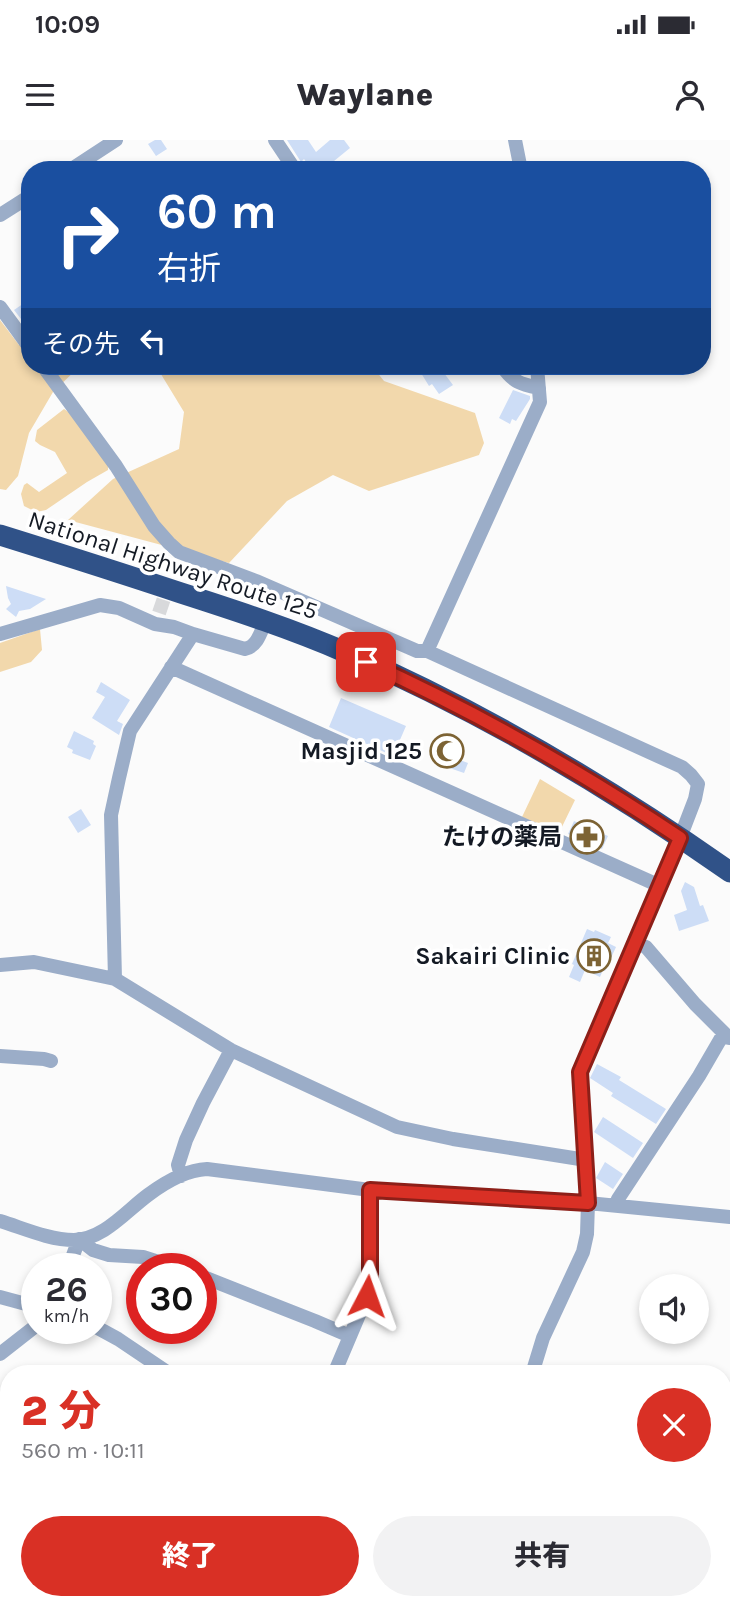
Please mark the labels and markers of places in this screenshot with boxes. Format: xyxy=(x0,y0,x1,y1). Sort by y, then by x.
pin xyxy=(336,632,396,692)
mosque icon: Masjid 125 xyxy=(428,732,466,770)
place label: Masjid 125 xyxy=(301,737,422,765)
pharmacy icon: たけの薬局 xyxy=(568,818,606,856)
place label: たけの薬局 xyxy=(442,823,562,851)
building icon: Sakairi Clinic xyxy=(575,937,613,975)
place label: Sakairi Clinic xyxy=(415,942,570,970)

